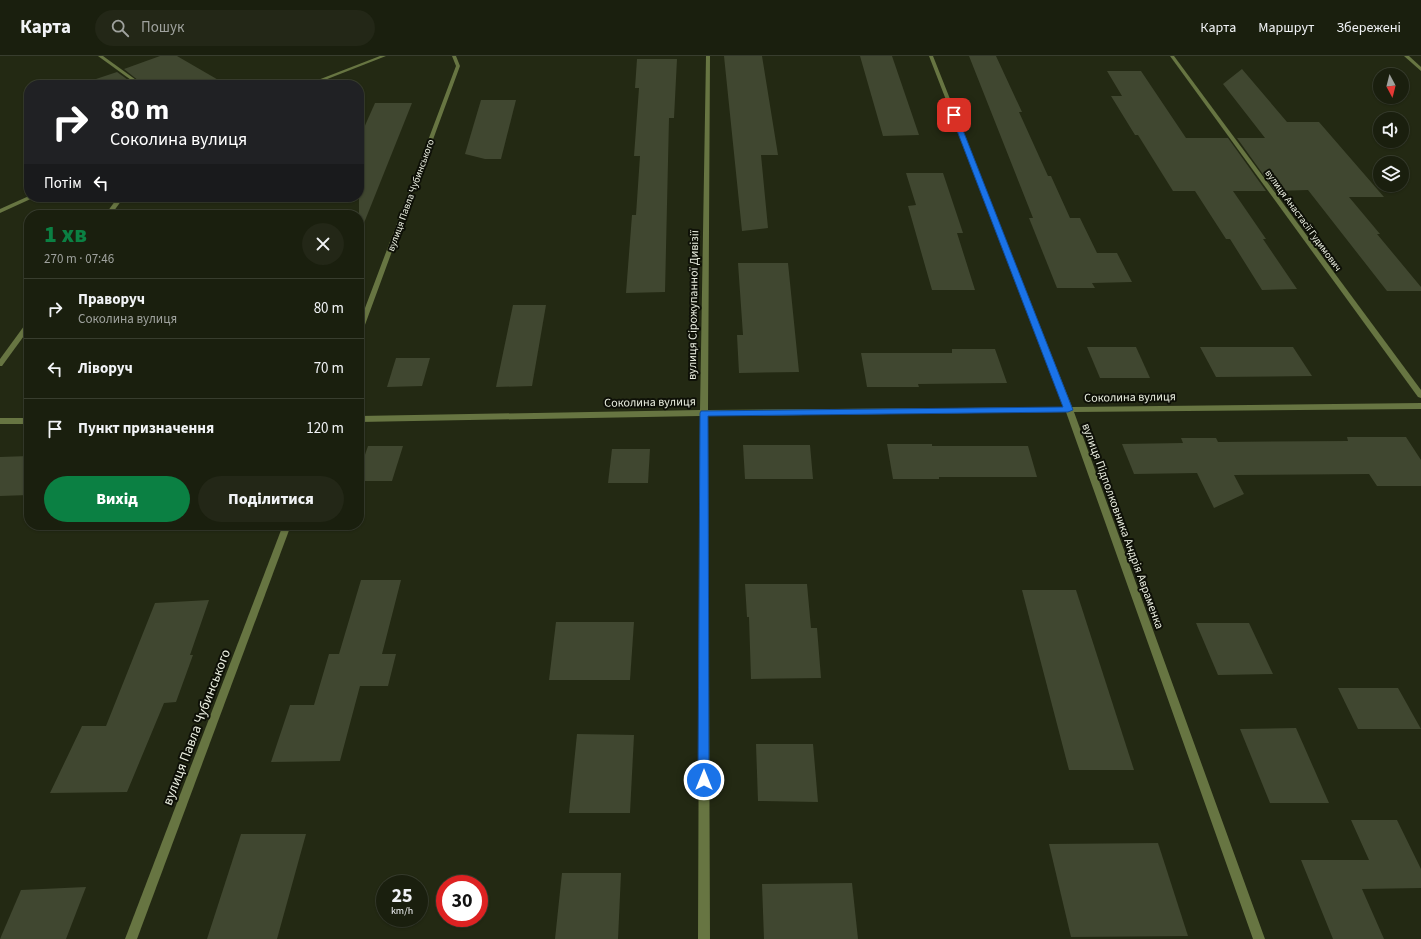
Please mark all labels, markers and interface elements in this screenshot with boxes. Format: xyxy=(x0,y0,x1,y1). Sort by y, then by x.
search box xyxy=(95,10,375,46)
text: Карта xyxy=(20,14,71,41)
icon: search xyxy=(109,17,131,39)
text: Пошук xyxy=(141,17,185,38)
text: Карта xyxy=(1200,18,1236,38)
text: Маршрут xyxy=(1258,18,1314,38)
text: Збережені xyxy=(1336,18,1401,38)
north arrow xyxy=(1373,68,1409,104)
map controls xyxy=(1373,68,1409,192)
text: 80 m xyxy=(110,90,169,130)
icon: right xyxy=(44,96,96,148)
pin xyxy=(937,98,971,132)
icon: arrive xyxy=(943,104,965,126)
button: sound xyxy=(1373,112,1409,148)
text: Соколина вулиця xyxy=(110,127,247,152)
street label: вулиця Павла Чубинського xyxy=(384,137,438,253)
button: layers xyxy=(1373,156,1409,192)
street label: вулиця Анастасії Гудимович xyxy=(1261,167,1345,274)
icon: left xyxy=(90,172,112,194)
text: Потім xyxy=(44,173,82,194)
text: 1 хв xyxy=(44,217,87,252)
button: close xyxy=(302,223,344,265)
street label: вулиця Сірожупанної Дивізії xyxy=(684,230,703,380)
text: 270 m · 07:46 xyxy=(44,250,114,268)
text: Праворуч xyxy=(78,289,145,310)
icon: right xyxy=(44,298,66,320)
text: 80 m xyxy=(314,298,344,319)
text: Соколина вулиця xyxy=(78,310,177,328)
icon: left xyxy=(44,358,66,380)
text: Ліворуч xyxy=(78,358,133,379)
text: 70 m xyxy=(314,358,344,379)
street label: Соколина вулиця xyxy=(1084,388,1176,407)
street label: Соколина вулиця xyxy=(604,393,696,412)
icon: arrive xyxy=(44,418,66,440)
text: Пункт призначення xyxy=(78,418,214,439)
text: 120 m xyxy=(306,418,344,439)
street label: вулиця Підполковника Андрія Авраменка xyxy=(1077,421,1168,632)
button: Вихід xyxy=(44,476,190,522)
button: Поділитися xyxy=(198,476,344,522)
street label: вулиця Павла Чубинського xyxy=(158,646,236,808)
position arrow xyxy=(683,759,725,801)
speed limit sign: 30 xyxy=(436,875,488,927)
text: 25 xyxy=(391,882,413,910)
text: km/h xyxy=(391,904,413,918)

